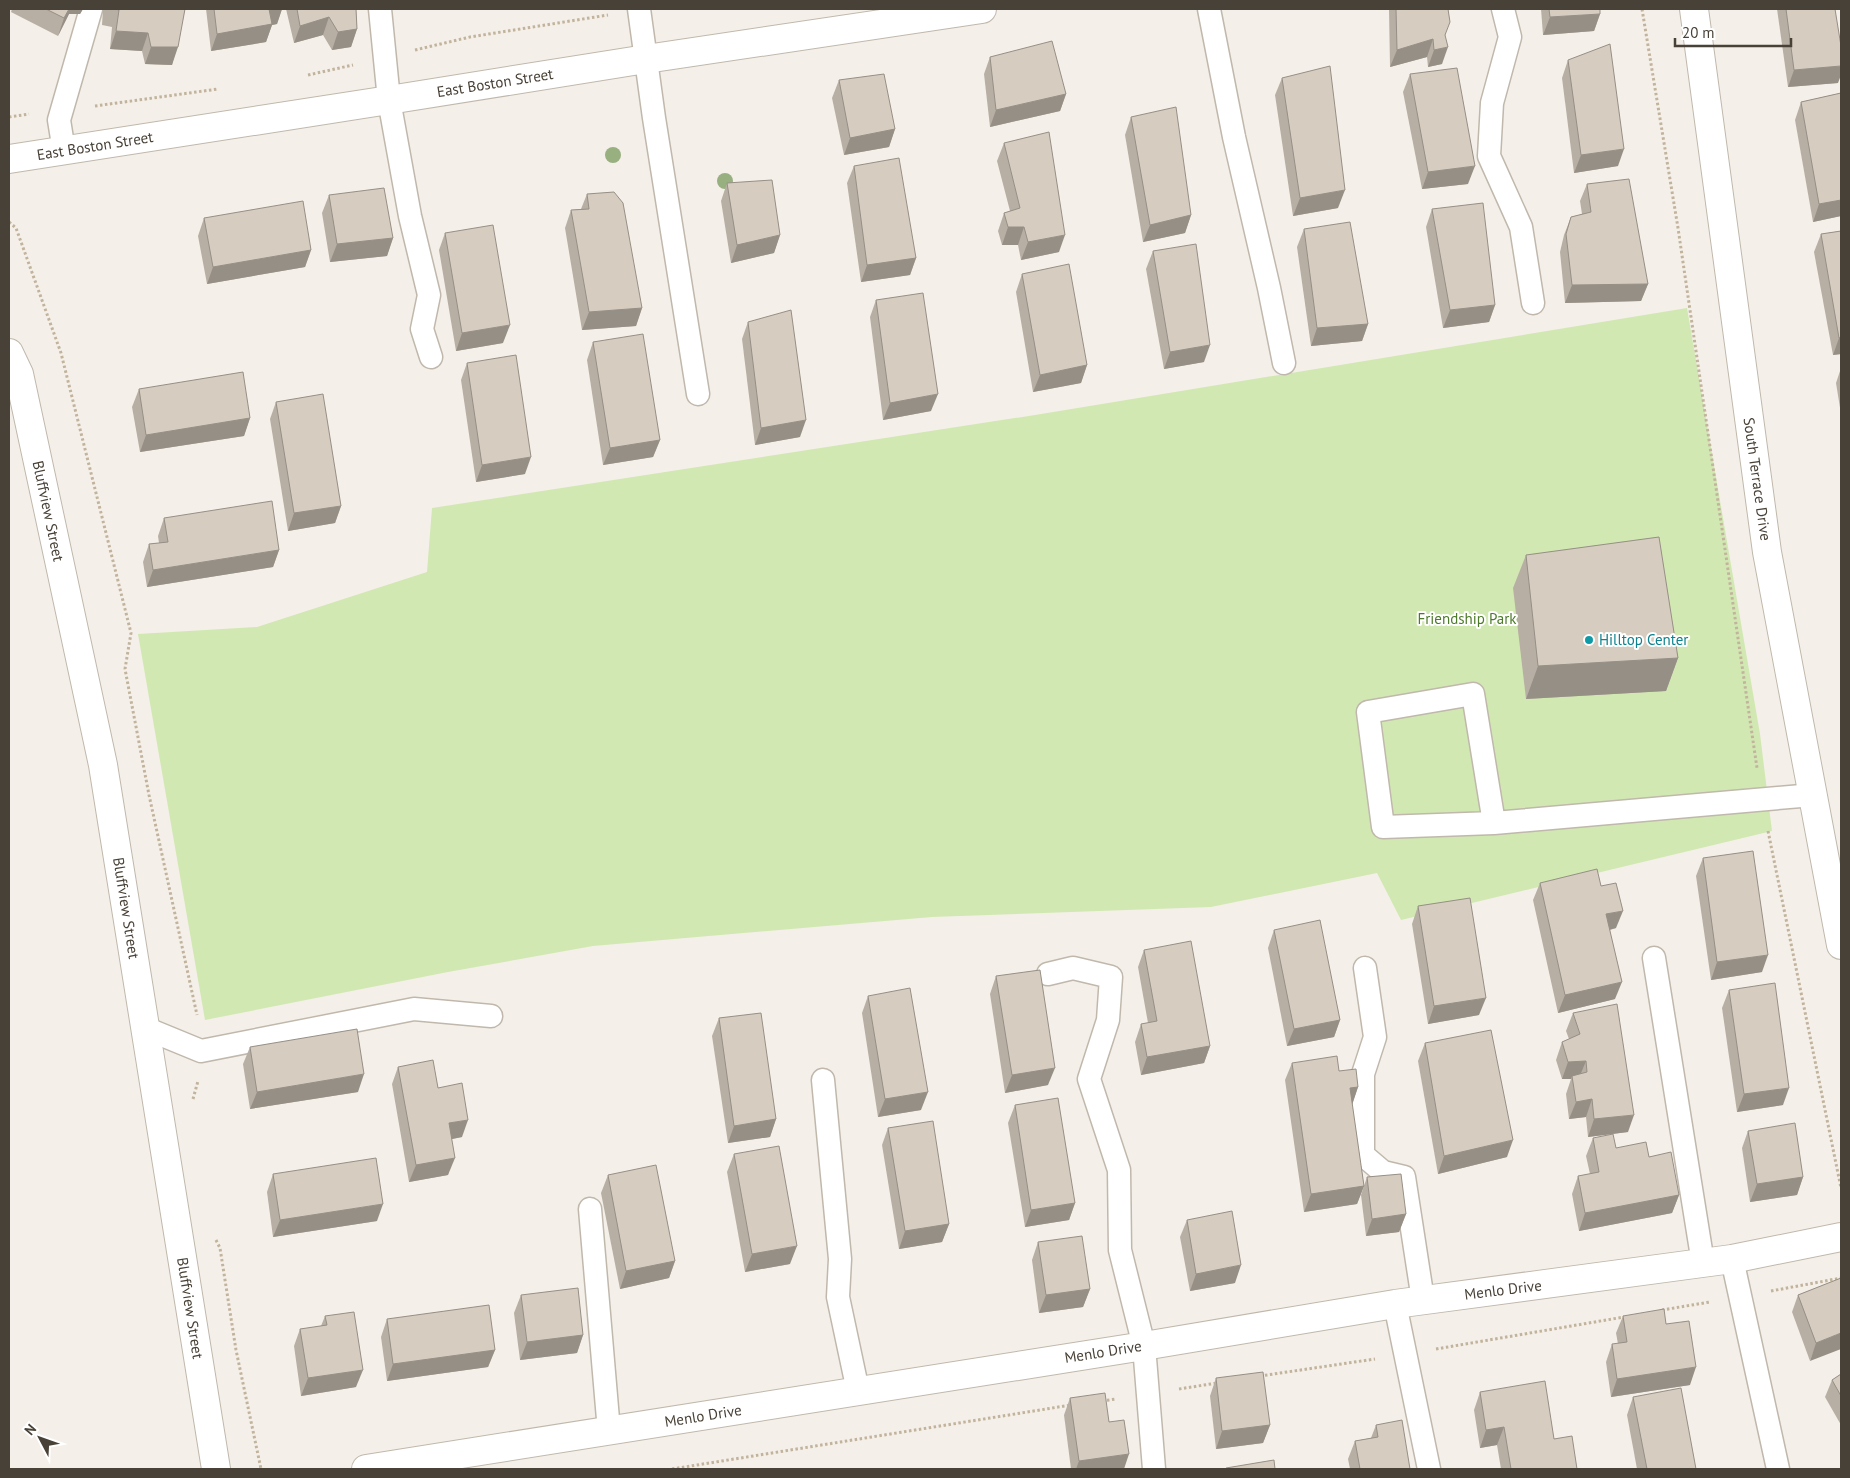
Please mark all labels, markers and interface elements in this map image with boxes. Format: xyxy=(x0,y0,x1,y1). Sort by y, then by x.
scale bar xyxy=(1675,15,1791,47)
text: 20 m xyxy=(1682,23,1715,42)
street label: East Boston Street xyxy=(435,64,554,101)
street label: East Boston Street xyxy=(35,127,154,164)
street label: South Terrace Drive xyxy=(1739,416,1776,542)
street label: Bluffview Street xyxy=(29,459,68,563)
park label: Friendship Park xyxy=(1417,609,1517,628)
place label: Hilltop Center xyxy=(1599,630,1688,649)
marker: Hilltop Center xyxy=(1583,634,1595,646)
street label: Bluffview Street xyxy=(109,856,144,960)
street label: Bluffview Street xyxy=(173,1256,208,1360)
street label: Menlo Drive xyxy=(1463,1275,1543,1304)
street label: Menlo Drive xyxy=(1063,1336,1143,1367)
street label: Menlo Drive xyxy=(663,1400,743,1431)
north arrow xyxy=(15,1413,65,1463)
text: N xyxy=(20,1420,40,1439)

